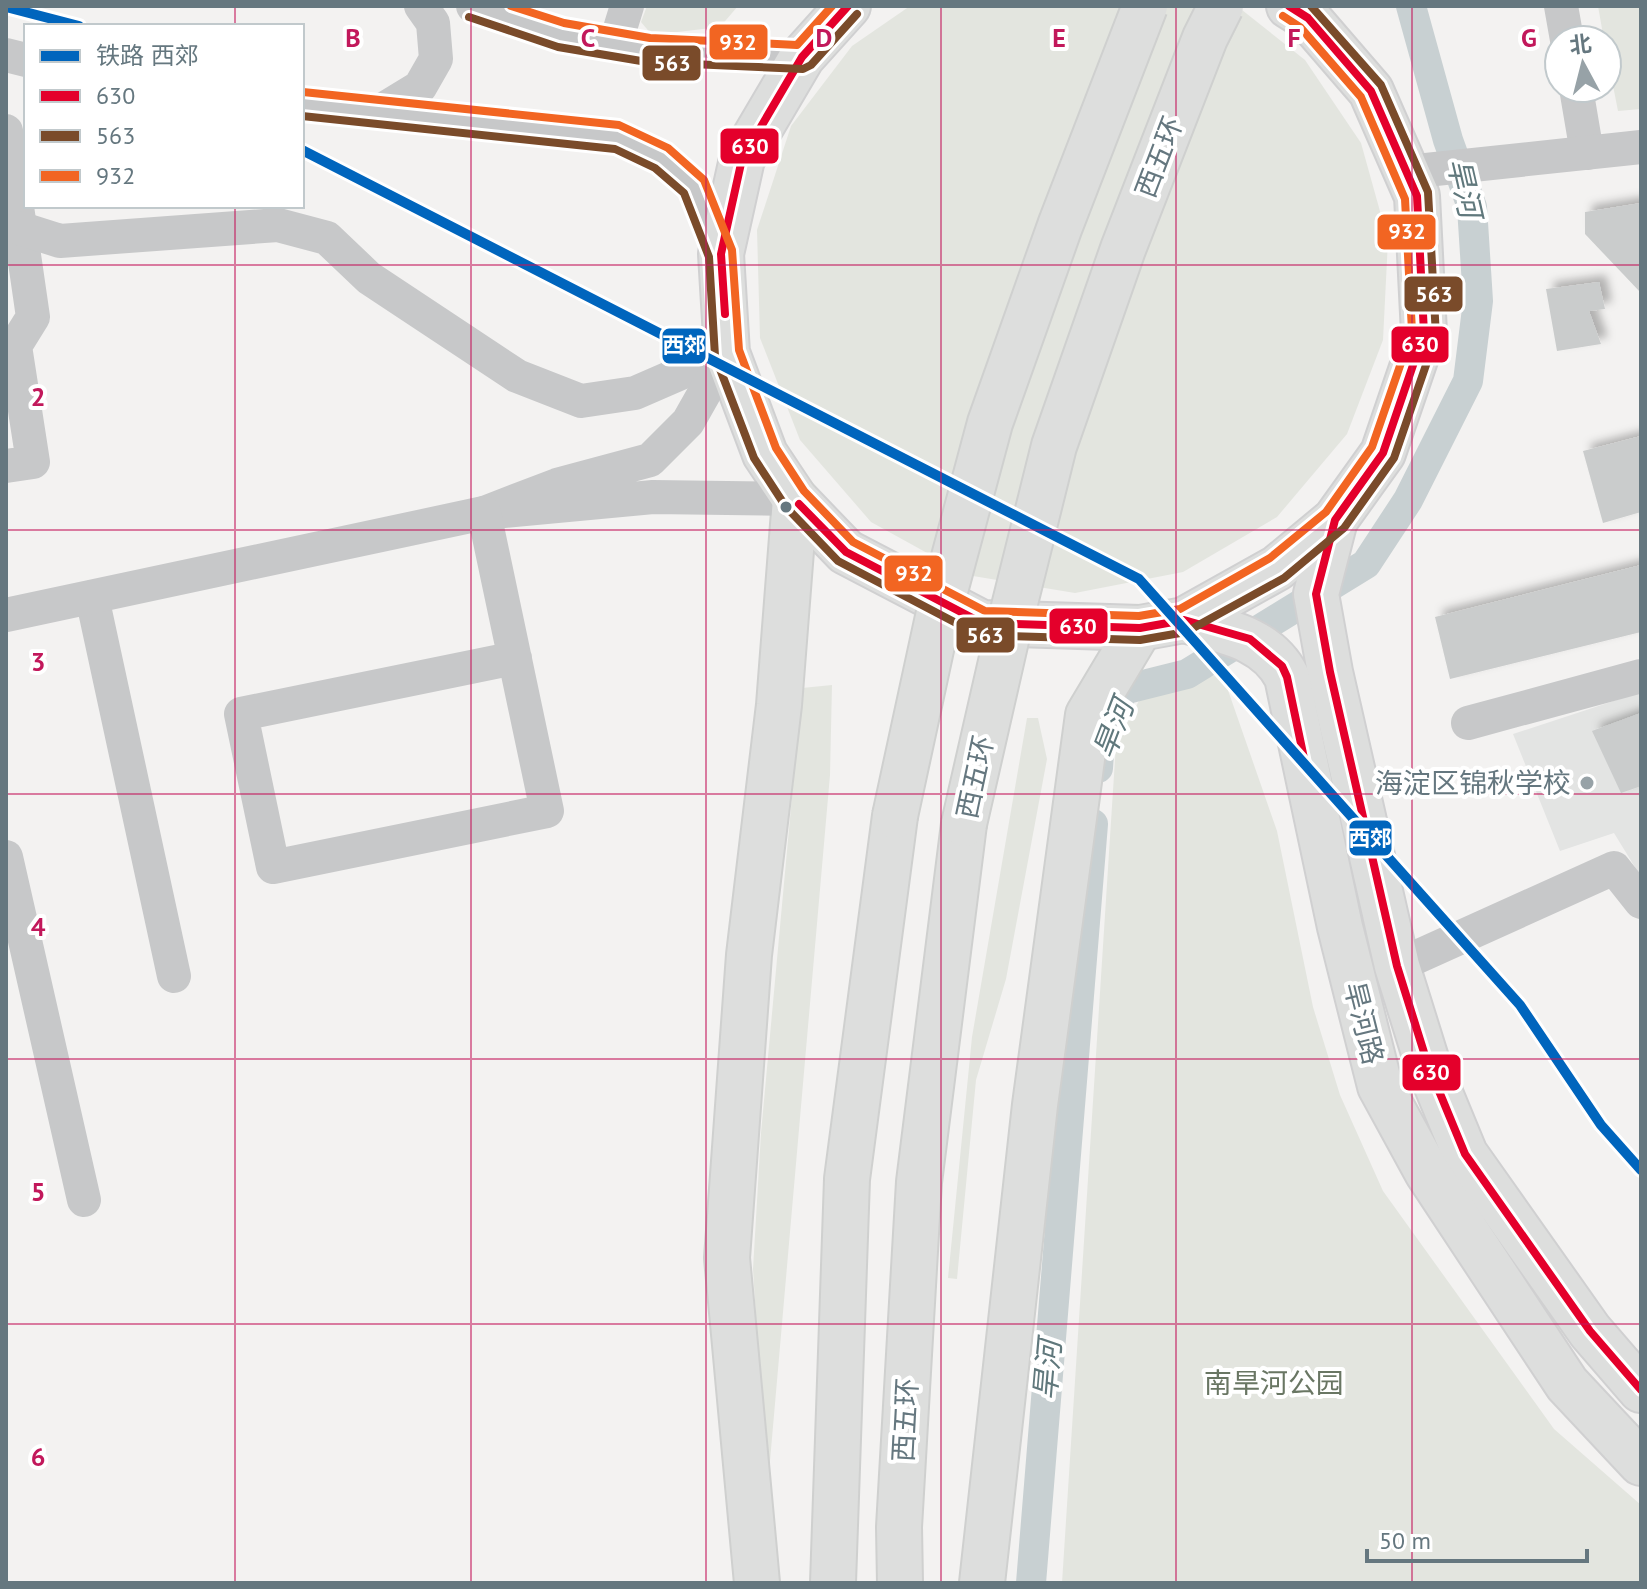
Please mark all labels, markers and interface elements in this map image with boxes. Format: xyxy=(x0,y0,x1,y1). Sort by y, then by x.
text: B xyxy=(345,21,361,54)
text: C xyxy=(581,21,595,54)
text: D xyxy=(816,21,832,54)
text: E xyxy=(1052,21,1066,54)
text: F xyxy=(1287,21,1301,54)
text: G xyxy=(1521,21,1537,54)
line badge: 932 xyxy=(708,23,769,61)
legend xyxy=(24,24,304,208)
north arrow xyxy=(1543,24,1623,104)
text: 932 xyxy=(719,28,757,56)
text: 北 xyxy=(1568,29,1593,59)
text: 铁路 西郊 xyxy=(96,40,198,71)
line badge: 563 xyxy=(641,44,702,82)
text: 563 xyxy=(653,49,691,77)
text: 630 xyxy=(96,80,135,111)
street label: 西五环 xyxy=(1126,111,1191,203)
text: 563 xyxy=(96,120,135,151)
line badge: 630 xyxy=(719,127,780,165)
text: 630 xyxy=(731,132,769,160)
water label: 旱河 xyxy=(1440,154,1492,226)
text: 932 xyxy=(96,160,135,191)
line badge: 932 xyxy=(1376,213,1437,251)
text: 932 xyxy=(1388,217,1426,245)
line badge: 563 xyxy=(1403,275,1464,313)
text: 563 xyxy=(1415,280,1453,308)
line badge: 630 xyxy=(1390,325,1450,364)
line badge: 西郊 xyxy=(661,327,707,365)
text: 630 xyxy=(1401,330,1439,358)
text: 西郊 xyxy=(662,331,706,359)
text: 2 xyxy=(31,380,45,413)
unlabelled marker xyxy=(778,499,794,515)
line badge: 932 xyxy=(883,554,944,593)
text: 932 xyxy=(895,559,933,587)
line badge: 630 xyxy=(1048,607,1109,645)
text: 630 xyxy=(1059,612,1097,640)
line badge: 563 xyxy=(955,616,1016,654)
text: 563 xyxy=(966,621,1004,649)
text: 3 xyxy=(31,645,45,678)
water label: 旱河 xyxy=(1084,689,1143,763)
street label: 西五环 xyxy=(948,732,1001,822)
place label: 海淀区锦秋学校 xyxy=(1375,764,1571,801)
marker: 海淀区锦秋学校 xyxy=(1578,774,1596,792)
line badge: 西郊 xyxy=(1348,819,1393,857)
text: 西郊 xyxy=(1348,824,1392,852)
text: 4 xyxy=(31,910,46,943)
street label: 旱河路 xyxy=(1336,978,1393,1068)
line badge: 630 xyxy=(1401,1053,1462,1092)
text: 630 xyxy=(1412,1058,1450,1086)
text: 5 xyxy=(31,1175,45,1208)
water label: 旱河 xyxy=(1024,1333,1069,1401)
park label: 南旱河公园 xyxy=(1204,1364,1344,1401)
street label: 西五环 xyxy=(884,1377,925,1463)
text: 6 xyxy=(31,1440,45,1473)
scale bar xyxy=(1367,1513,1587,1563)
text: 50 m xyxy=(1379,1525,1431,1556)

